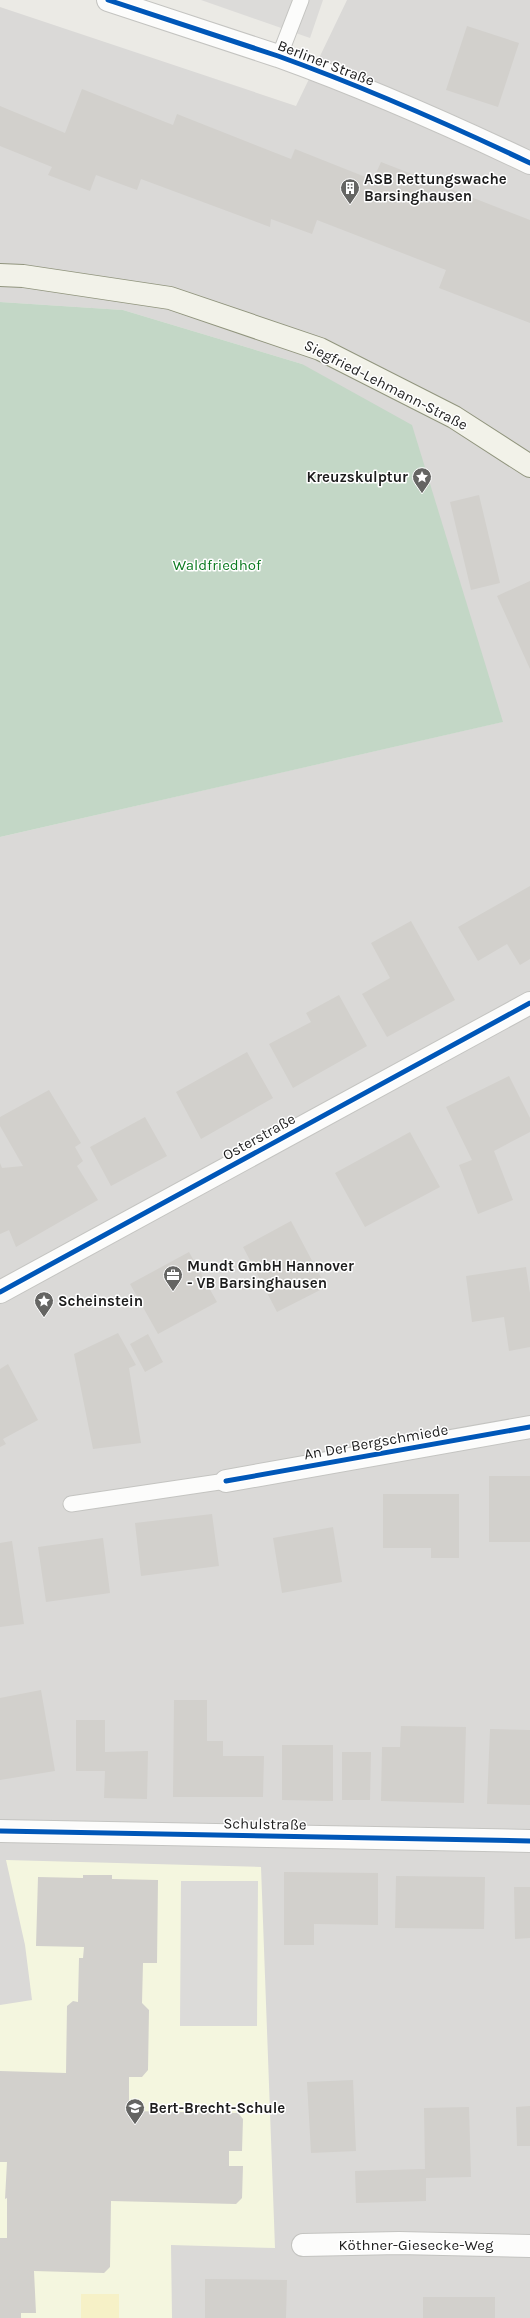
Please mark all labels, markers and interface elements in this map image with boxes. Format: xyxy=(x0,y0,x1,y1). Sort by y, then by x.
street label: Berliner Straße xyxy=(275,36,377,90)
place label: ASB Rettungswache Barsinghausen xyxy=(364,170,507,205)
building icon: ASB Rettungswache Barsinghausen xyxy=(339,177,361,205)
street label: Siegfried-Lehmann-Straße xyxy=(301,336,471,434)
place icon: Kreuzskulptur xyxy=(411,466,433,494)
place label: Kreuzskulptur xyxy=(306,468,408,486)
park label: Waldfriedhof xyxy=(173,556,262,574)
street label: Osterstraße xyxy=(219,1110,299,1164)
place label: Mundt GmbH Hannover - VB Barsinghausen xyxy=(187,1257,354,1292)
office icon: Mundt GmbH Hannover - VB Barsinghausen xyxy=(162,1264,184,1292)
place icon: Scheinstein xyxy=(33,1290,55,1318)
place label: Scheinstein xyxy=(58,1292,143,1310)
street label: An Der Bergschmiede xyxy=(303,1420,449,1464)
street label: Schulstraße xyxy=(223,1814,307,1834)
school or university icon: Bert-Brecht-Schule xyxy=(124,2097,146,2125)
place label: Bert-Brecht-Schule xyxy=(149,2099,285,2117)
street label: Köthner-Giesecke-Weg xyxy=(338,2236,494,2254)

